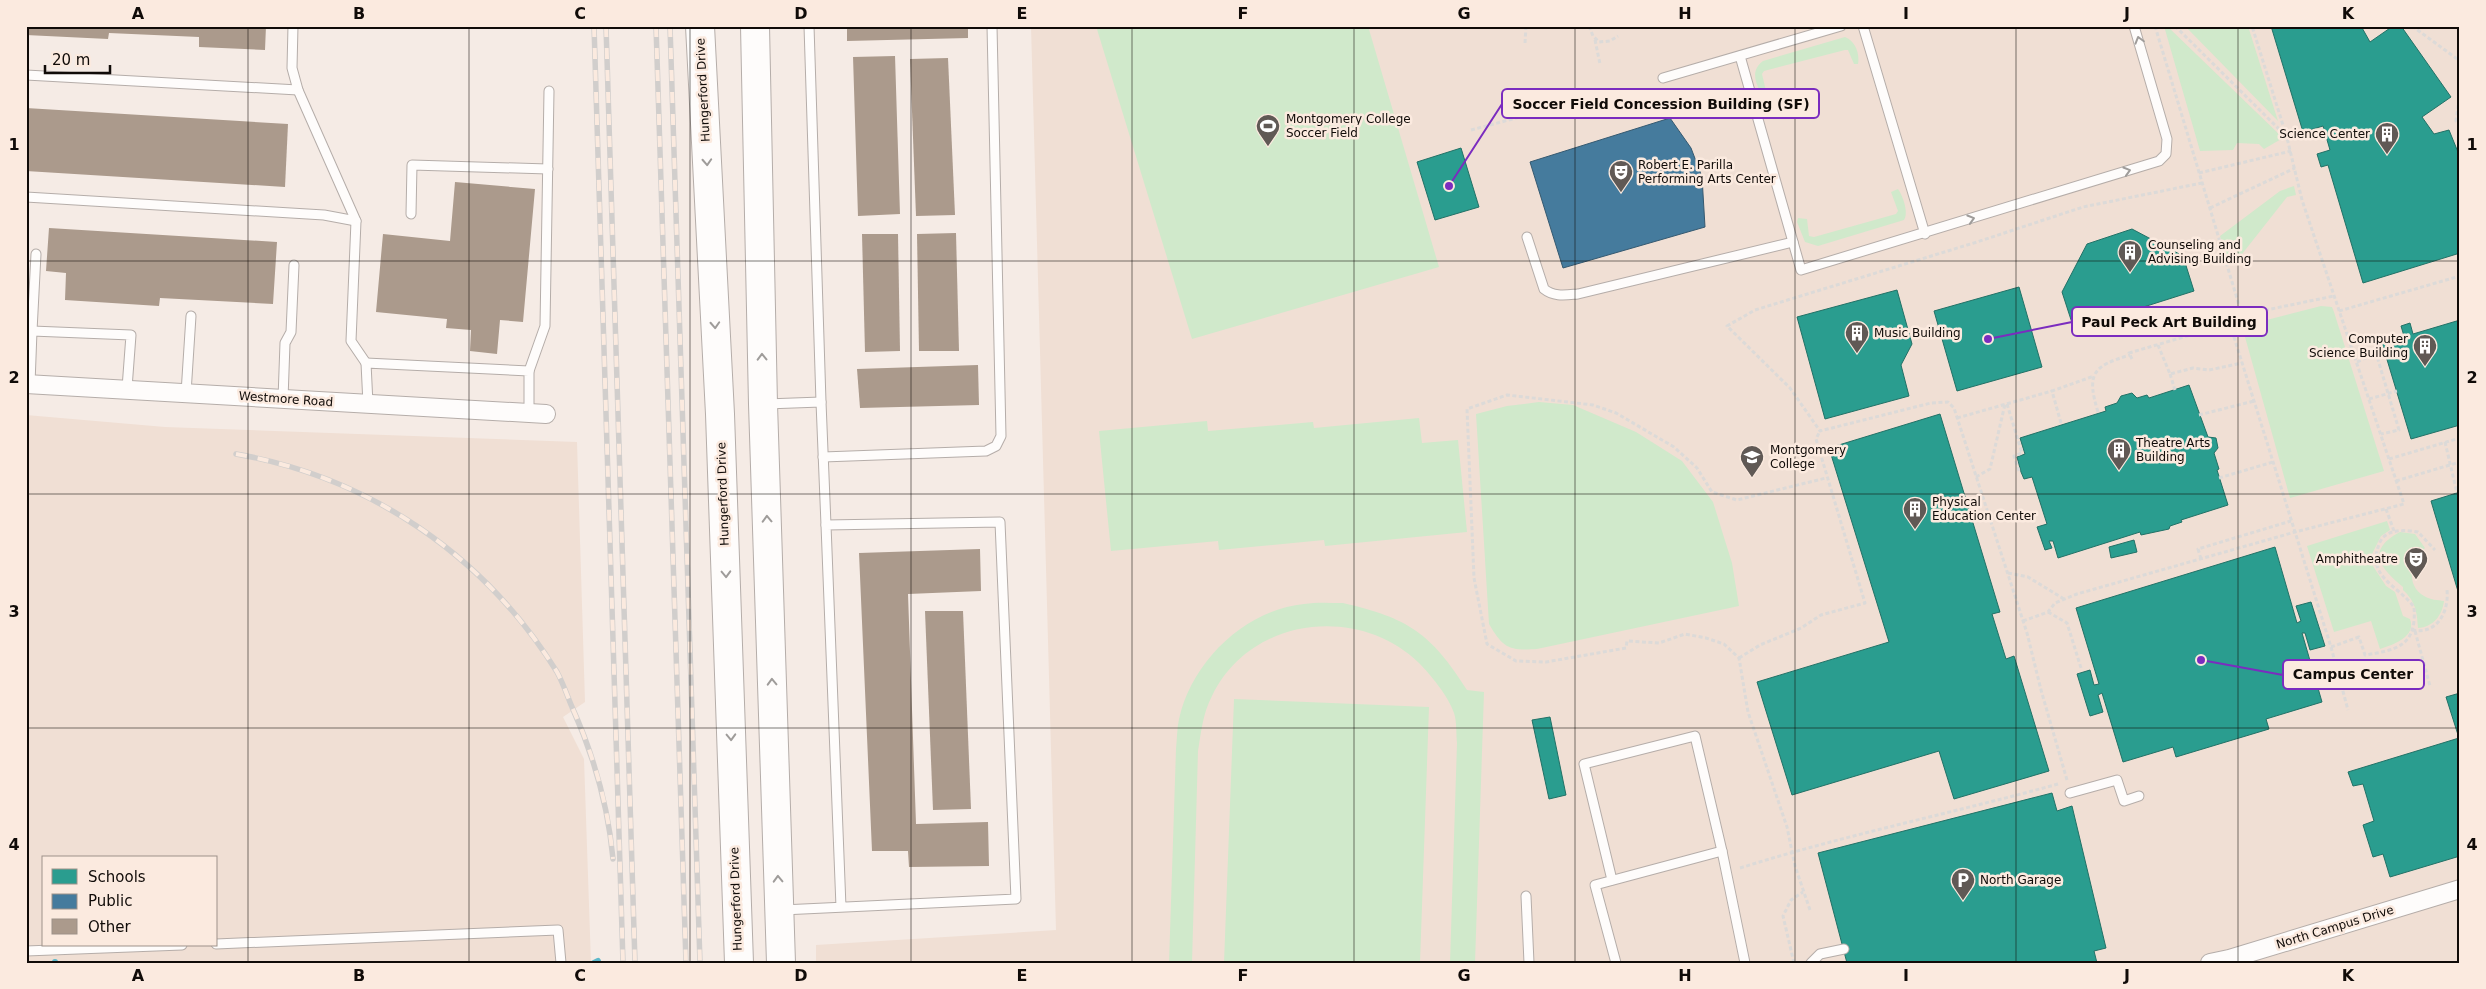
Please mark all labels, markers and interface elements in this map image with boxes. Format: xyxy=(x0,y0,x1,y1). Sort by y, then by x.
text: A xyxy=(132,4,145,23)
text: B xyxy=(353,4,365,23)
text: C xyxy=(574,4,586,23)
text: D xyxy=(794,4,808,23)
text: E xyxy=(1017,4,1027,23)
text: F xyxy=(1238,4,1248,23)
text: G xyxy=(1457,4,1471,23)
text: H xyxy=(1678,4,1692,23)
text: I xyxy=(1903,4,1909,23)
text: J xyxy=(2123,4,2130,23)
text: K xyxy=(2342,4,2355,23)
one-way arrow xyxy=(2134,37,2144,45)
street label: Hungerford Drive xyxy=(693,38,713,142)
scale bar xyxy=(45,42,110,74)
text: 20 m xyxy=(52,51,90,69)
callout: Soccer Field Concession Building (SF) xyxy=(1502,89,1819,118)
text: Soccer Field Concession Building (SF) xyxy=(1512,96,1810,112)
place label: Montgomery College Soccer Field xyxy=(1286,112,1411,140)
sports icon: Montgomery College Soccer Field xyxy=(1255,113,1281,147)
building icon: Science Center xyxy=(2374,121,2400,155)
place label: Science Center xyxy=(2279,127,2370,141)
text: 1 xyxy=(8,135,20,154)
text: 1 xyxy=(2466,135,2478,154)
place label: Robert E. Parilla Performing Arts Center xyxy=(1638,158,1776,186)
one-way arrow xyxy=(701,159,712,167)
theatre icon: Robert E. Parilla Performing Arts Center xyxy=(1608,159,1634,193)
one-way arrow xyxy=(2122,167,2130,177)
one-way arrow xyxy=(1967,215,1975,225)
place label: Counseling and Advising Building xyxy=(2148,238,2251,266)
building icon: Counseling and Advising Building xyxy=(2117,239,2143,273)
callout: Paul Peck Art Building xyxy=(2072,307,2267,336)
text: Paul Peck Art Building xyxy=(2081,314,2257,330)
building icon: Music Building xyxy=(1844,320,1870,354)
one-way arrow xyxy=(710,321,721,329)
place label: Music Building xyxy=(1874,326,1961,340)
place label: Computer Science Building xyxy=(2309,332,2408,360)
building icon: Computer Science Building xyxy=(2412,333,2438,367)
one-way arrow xyxy=(757,353,768,361)
text: 2 xyxy=(8,368,20,387)
text: 2 xyxy=(2466,368,2478,387)
street label: Westmore Road xyxy=(238,389,334,409)
place label: Theatre Arts Building xyxy=(2135,436,2210,464)
building icon: Theatre Arts Building xyxy=(2106,437,2132,471)
street label: Hungerford Drive xyxy=(714,442,732,546)
place label: Montgomery College xyxy=(1770,443,1846,471)
school or university icon: Montgomery College xyxy=(1739,444,1765,478)
place label: Physical Education Center xyxy=(1932,495,2036,523)
building icon: Physical Education Center xyxy=(1902,496,1928,530)
one-way arrow xyxy=(762,515,772,522)
theatre icon: Amphitheatre xyxy=(2403,546,2429,580)
place label: Amphitheatre xyxy=(2316,552,2398,566)
one-way arrow xyxy=(720,571,731,579)
text: 3 xyxy=(8,602,20,621)
text: 3 xyxy=(2466,602,2478,621)
callout: Campus Center xyxy=(2283,660,2424,689)
text: Campus Center xyxy=(2293,666,2413,682)
one-way arrow xyxy=(767,677,777,685)
one-way arrow xyxy=(726,734,736,741)
text: 4 xyxy=(8,835,20,854)
text: 4 xyxy=(2466,835,2478,854)
street label: Hungerford Drive xyxy=(727,847,745,951)
legend xyxy=(42,856,218,946)
parking icon: North Garage xyxy=(1950,867,1976,901)
text: Schools xyxy=(88,868,146,886)
place label: North Garage xyxy=(1980,873,2061,887)
one-way arrow xyxy=(773,875,783,882)
text: Public xyxy=(88,892,132,910)
street label: North Campus Drive xyxy=(2275,902,2395,952)
text: Other xyxy=(88,918,131,936)
text: A xyxy=(132,966,145,985)
text: B xyxy=(353,966,365,985)
text: C xyxy=(574,966,586,985)
text: D xyxy=(794,966,808,985)
text: E xyxy=(1017,966,1027,985)
text: F xyxy=(1238,966,1248,985)
text: G xyxy=(1457,966,1471,985)
text: H xyxy=(1678,966,1692,985)
text: I xyxy=(1903,966,1909,985)
text: J xyxy=(2123,966,2130,985)
text: K xyxy=(2342,966,2355,985)

